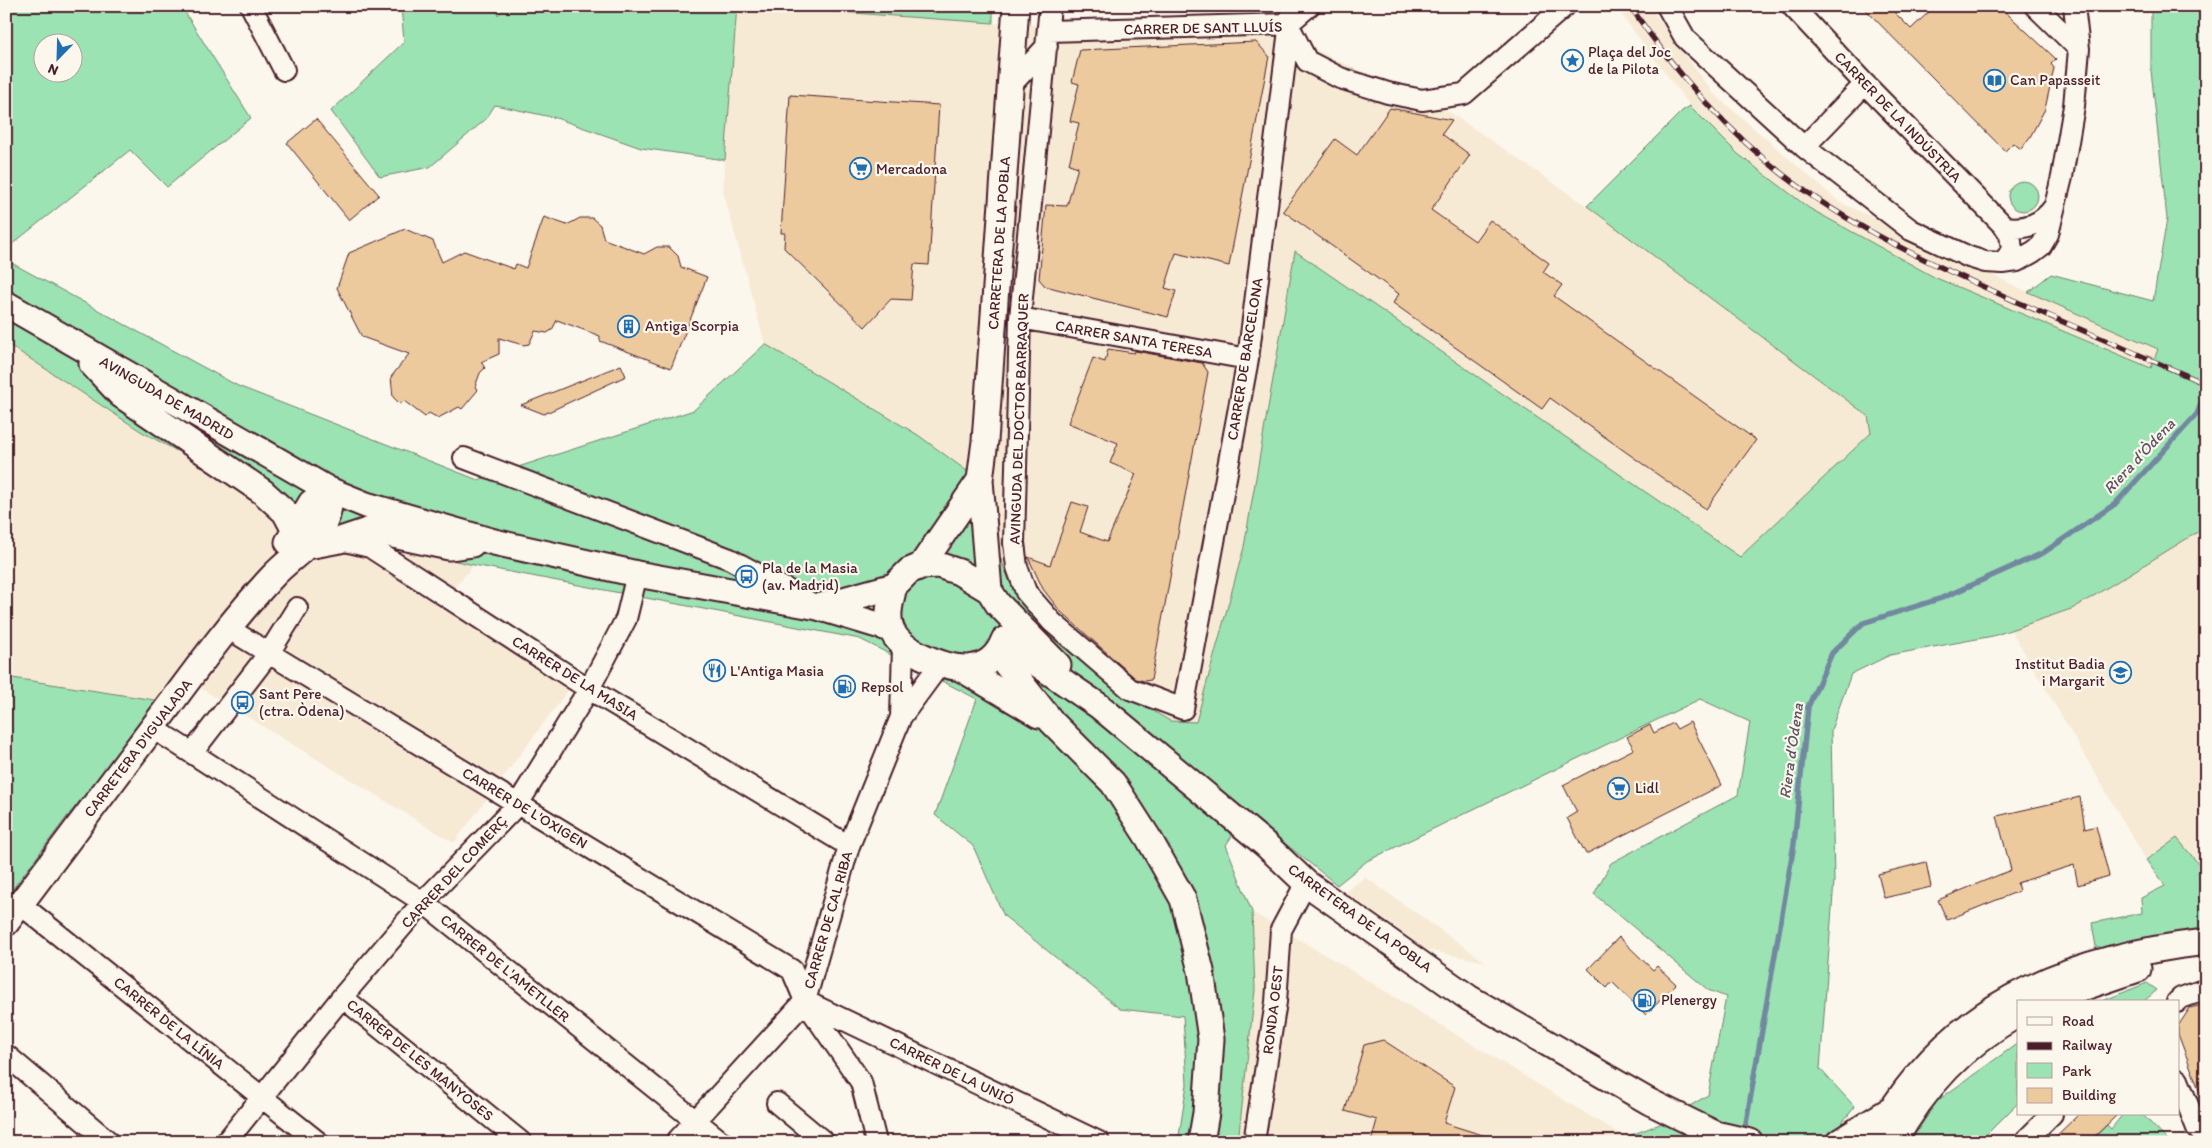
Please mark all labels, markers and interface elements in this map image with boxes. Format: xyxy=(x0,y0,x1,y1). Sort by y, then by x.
street label: CARRER DE SANT LLUÍS xyxy=(1123,18,1283,38)
north arrow xyxy=(32,32,82,82)
place label: Plaça del Joc de la Pilota xyxy=(1588,43,1671,78)
street label: CARRER DE LA INDÚSTRIA xyxy=(1831,48,1966,187)
place icon: Plaça del Joc de la Pilota xyxy=(1560,49,1584,73)
text: N xyxy=(45,60,61,79)
library icon: Can Papasseit xyxy=(1982,68,2006,92)
place label: Can Papasseit xyxy=(2010,71,2101,89)
street label: CARRETERA DE LA POBLA xyxy=(984,155,1014,330)
supermarket icon: Mercadona xyxy=(848,157,872,181)
place label: Mercadona xyxy=(876,160,947,178)
street label: CARRER DE BARCELONA xyxy=(1223,276,1267,442)
street label: AVINGUDA DEL DOCTOR BARRAQUER xyxy=(1006,293,1032,545)
building icon: Antiga Scorpia xyxy=(617,314,641,338)
street label: CARRER SANTA TERESA xyxy=(1054,316,1215,362)
place label: Antiga Scorpia xyxy=(645,317,739,335)
street label: AVINGUDA DE MADRID xyxy=(97,352,238,444)
water label: Riera d'Òdena xyxy=(2099,414,2179,498)
place label: Pla de la Masia (av. Madrid) xyxy=(762,559,858,594)
bus stop icon: Pla de la Masia (av. Madrid) xyxy=(734,565,758,589)
street label: CARRER DE LA MASIA xyxy=(509,632,642,724)
place label: Institut Badia i Margarit xyxy=(2015,655,2106,690)
restaurant icon: L'Antiga Masia xyxy=(702,659,726,683)
school or university icon: Institut Badia i Margarit xyxy=(2109,661,2133,685)
place label: L'Antiga Masia xyxy=(730,662,824,680)
street label: CARRETERA D'IGUALADA xyxy=(80,675,196,821)
fuel station icon: Repsol xyxy=(833,675,857,699)
place label: Repsol xyxy=(861,678,904,696)
place label: Sant Pere (ctra. Òdena) xyxy=(259,685,344,720)
bus stop icon: Sant Pere (ctra. Òdena) xyxy=(231,691,255,715)
water label: Riera d'Òdena xyxy=(1775,701,1807,800)
street label: CARRER DE L'OXIGEN xyxy=(459,763,591,853)
supermarket icon: Lidl xyxy=(1607,776,1631,800)
place label: Lidl xyxy=(1635,779,1660,797)
street label: CARRER DEL COMERÇ xyxy=(397,812,511,932)
street label: CARRER DE CAL RIBA xyxy=(800,849,856,991)
street label: CARRETERA DE LA POBLA xyxy=(1284,860,1436,977)
street label: CARRER DE L'AMETLLER xyxy=(437,910,574,1026)
street label: RONDA OEST xyxy=(1259,964,1287,1055)
street label: CARRER DE LA LÍNIA xyxy=(110,973,228,1073)
fuel station icon: Plenergy xyxy=(1633,988,1657,1012)
place label: Plenergy xyxy=(1661,991,1717,1009)
street label: CARRER DE LES MANYOSES xyxy=(343,995,497,1125)
legend xyxy=(2017,1000,2180,1116)
text: Road xyxy=(2062,1012,2095,1030)
street label: CARRER DE LA UNIÓ xyxy=(887,1033,1018,1109)
text: Railway xyxy=(2062,1036,2112,1054)
text: Park xyxy=(2062,1062,2092,1080)
text: Building xyxy=(2062,1086,2116,1104)

